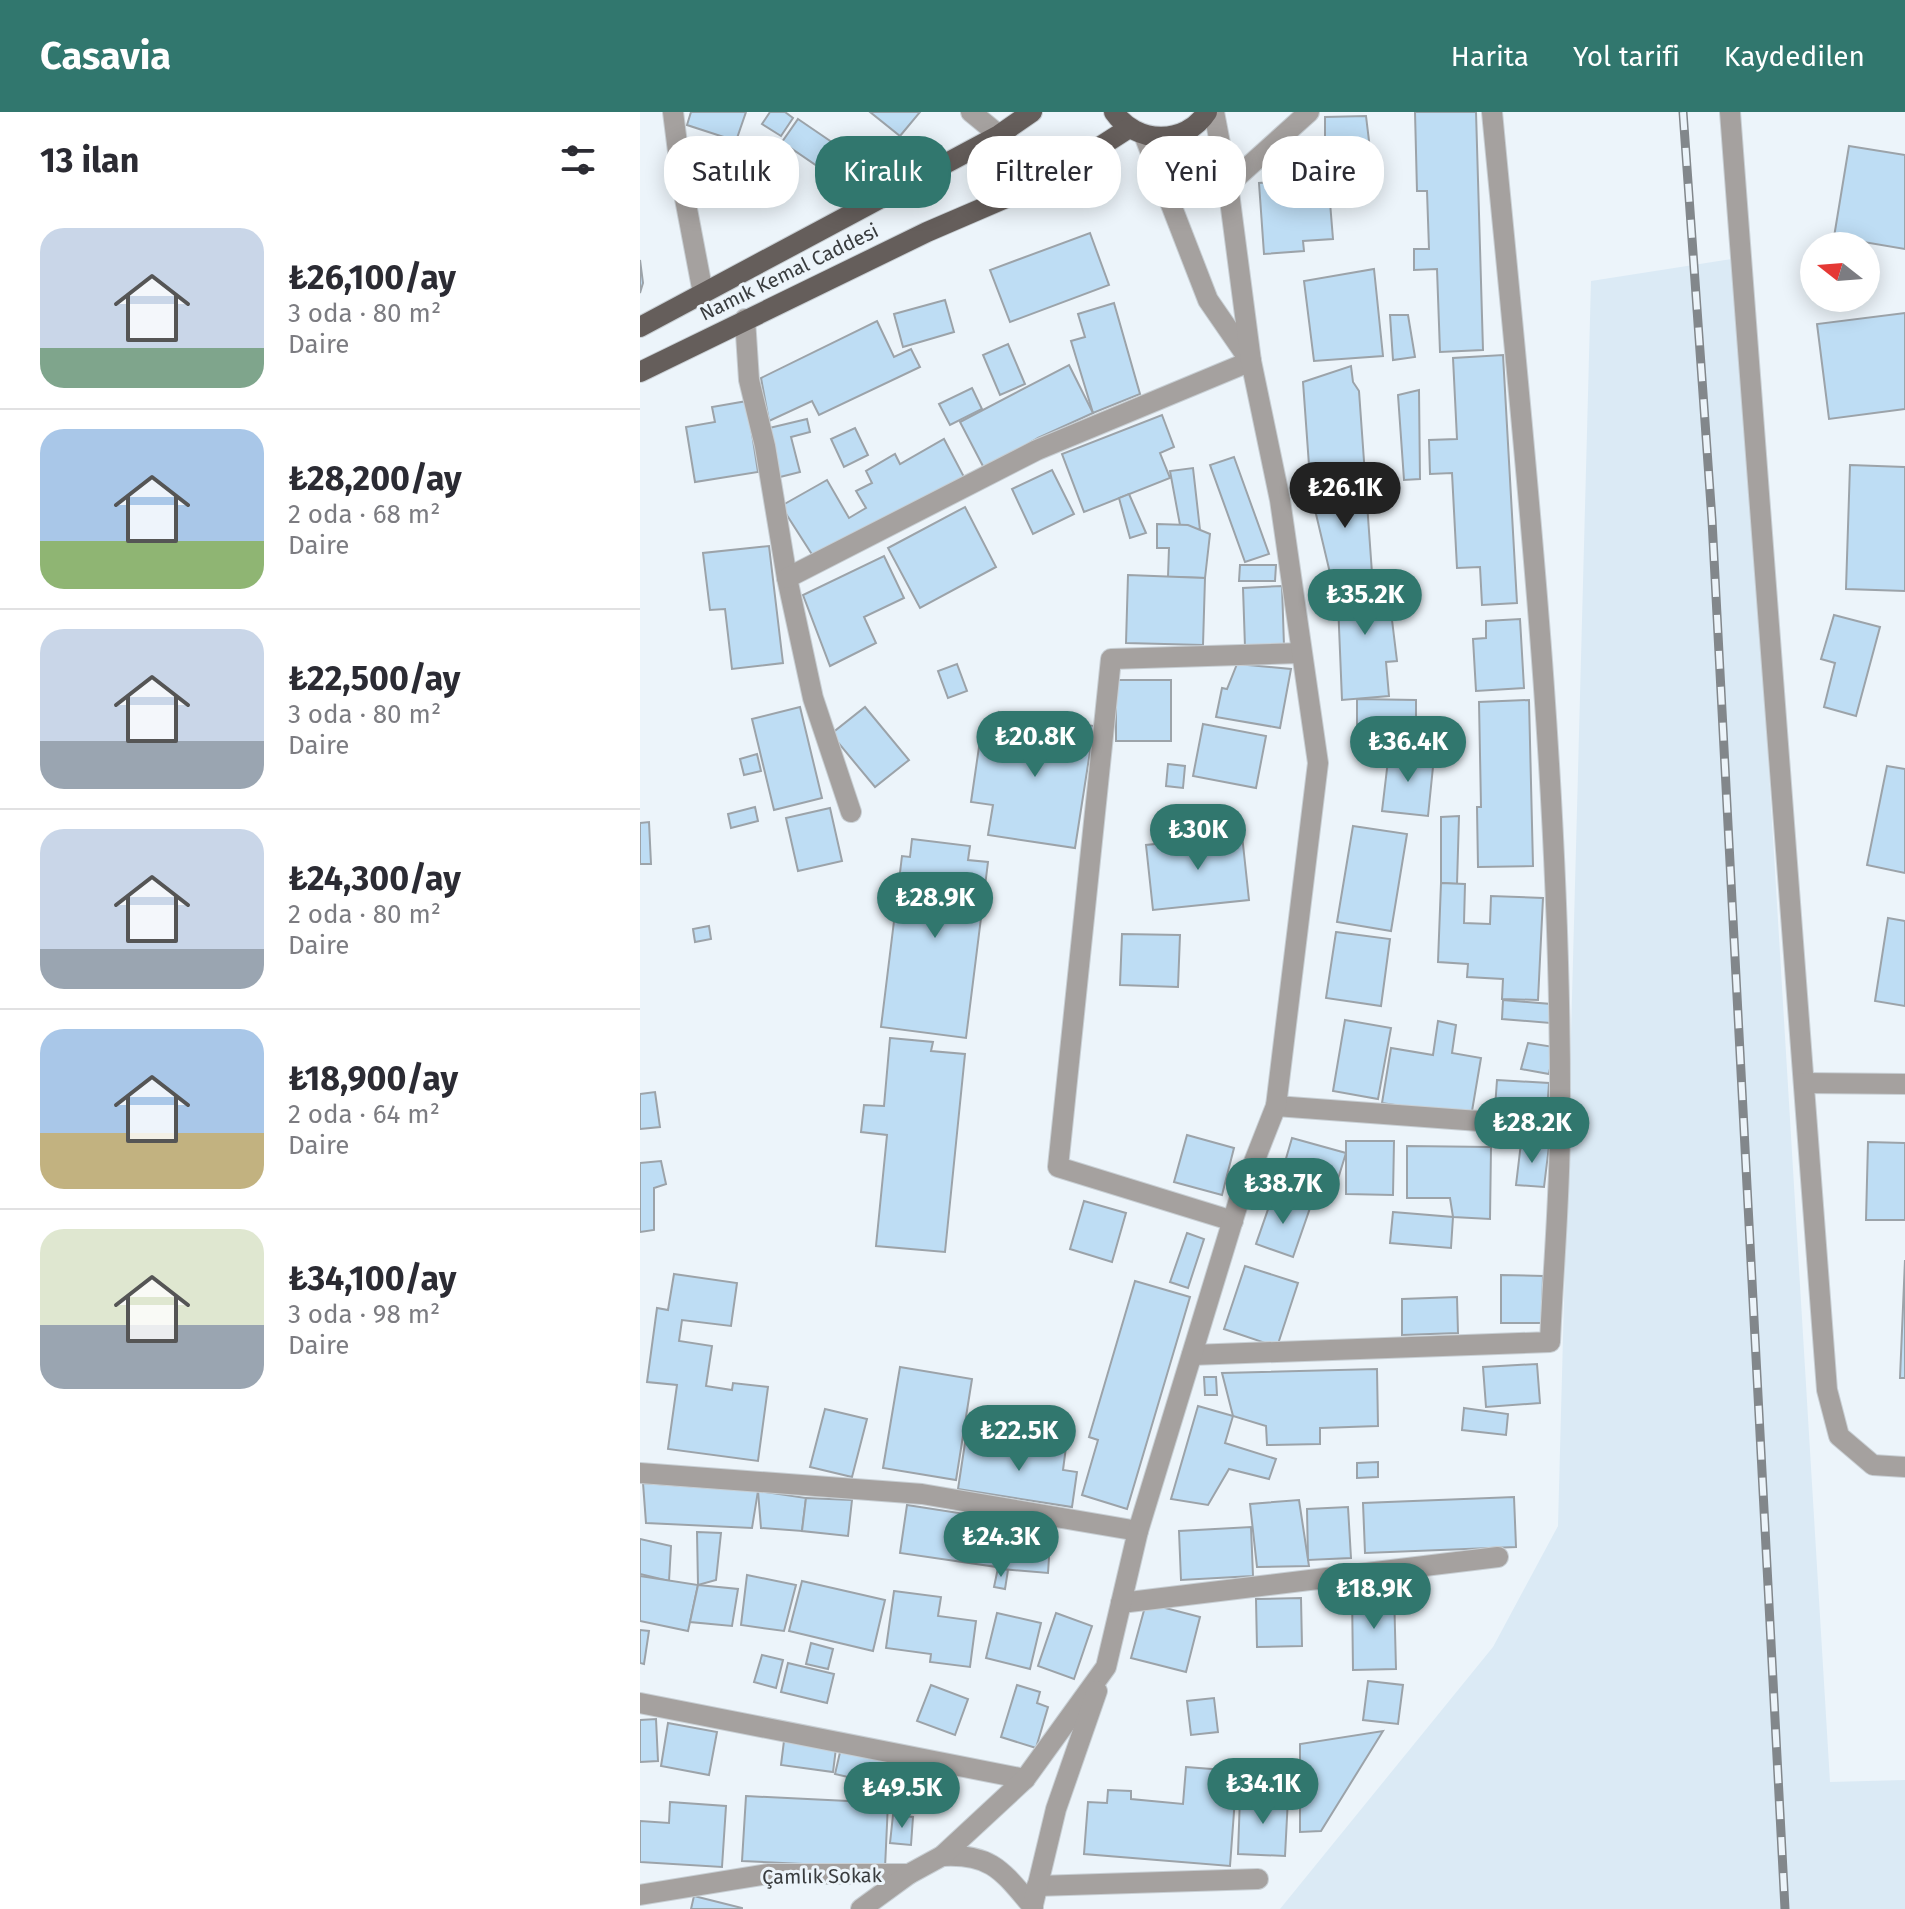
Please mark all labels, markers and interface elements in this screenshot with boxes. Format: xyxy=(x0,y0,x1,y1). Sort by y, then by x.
text: Casavia xyxy=(40,33,171,79)
text: Harita xyxy=(1451,40,1529,73)
text: Yol tarifi xyxy=(1573,40,1680,73)
text: Kaydedilen xyxy=(1724,40,1865,73)
chip: Satılık xyxy=(664,136,799,208)
chip: Kiralık xyxy=(815,136,951,208)
chip: Filtreler xyxy=(967,136,1121,208)
chip: Yeni xyxy=(1137,136,1246,208)
chip: Daire xyxy=(1262,136,1384,208)
icon: filters xyxy=(556,138,600,182)
text: 13 ilan xyxy=(40,140,139,181)
street label: Namık Kemal Caddesi xyxy=(696,218,882,326)
north arrow xyxy=(1800,232,1880,312)
map controls xyxy=(1800,232,1880,312)
text: ₺26,100/ay xyxy=(288,257,456,298)
icon: home xyxy=(104,260,200,356)
text: 3 oda · 80 m² xyxy=(288,298,441,329)
text: Daire xyxy=(288,329,349,360)
text: ₺28,200/ay xyxy=(288,458,462,499)
icon: home xyxy=(104,461,200,557)
pin: ₺26.1K xyxy=(1280,462,1410,530)
text: ₺26.1K xyxy=(1308,472,1382,503)
text: 2 oda · 68 m² xyxy=(288,499,440,530)
text: Daire xyxy=(288,530,349,561)
pin: ₺35.2K xyxy=(1300,569,1430,637)
text: ₺35.2K xyxy=(1326,579,1404,610)
text: ₺22,500/ay xyxy=(288,658,460,699)
icon: home xyxy=(104,661,200,757)
text: 3 oda · 80 m² xyxy=(288,699,441,730)
pin: ₺20.8K xyxy=(970,711,1100,779)
pin: ₺36.4K xyxy=(1343,716,1473,784)
text: ₺20.8K xyxy=(994,721,1076,752)
text: ₺36.4K xyxy=(1368,726,1448,757)
text: Daire xyxy=(288,730,349,761)
pin: ₺30K xyxy=(1151,804,1245,872)
text: ₺30K xyxy=(1168,814,1228,845)
text: ₺24,300/ay xyxy=(288,858,461,899)
icon: home xyxy=(104,861,200,957)
pin: ₺28.9K xyxy=(870,872,1000,940)
text: ₺28.9K xyxy=(895,882,975,913)
text: 2 oda · 80 m² xyxy=(288,899,441,930)
text: Daire xyxy=(288,930,349,961)
text: ₺18,900/ay xyxy=(288,1058,458,1099)
icon: home xyxy=(104,1061,200,1157)
pin: ₺28.2K xyxy=(1467,1097,1597,1165)
text: 2 oda · 64 m² xyxy=(288,1099,440,1130)
text: ₺28.2K xyxy=(1492,1107,1572,1138)
text: Daire xyxy=(288,1130,349,1161)
pin: ₺38.7K xyxy=(1218,1158,1348,1226)
text: ₺38.7K xyxy=(1244,1168,1322,1199)
text: ₺34,100/ay xyxy=(288,1258,456,1299)
icon: home xyxy=(104,1261,200,1357)
text: 3 oda · 98 m² xyxy=(288,1299,440,1330)
text: Daire xyxy=(288,1330,349,1361)
pin: ₺22.5K xyxy=(954,1405,1084,1473)
text: ₺22.5K xyxy=(980,1415,1058,1446)
pin: ₺24.3K xyxy=(936,1511,1066,1579)
text: ₺24.3K xyxy=(962,1521,1040,1552)
pin: ₺18.9K xyxy=(1309,1563,1439,1631)
text: ₺18.9K xyxy=(1336,1573,1412,1604)
pin: ₺34.1K xyxy=(1198,1758,1328,1826)
pin: ₺49.5K xyxy=(837,1762,967,1830)
text: ₺34.1K xyxy=(1225,1768,1301,1799)
text: ₺49.5K xyxy=(862,1772,942,1803)
street label: Çamlık Sokak xyxy=(762,1863,883,1890)

